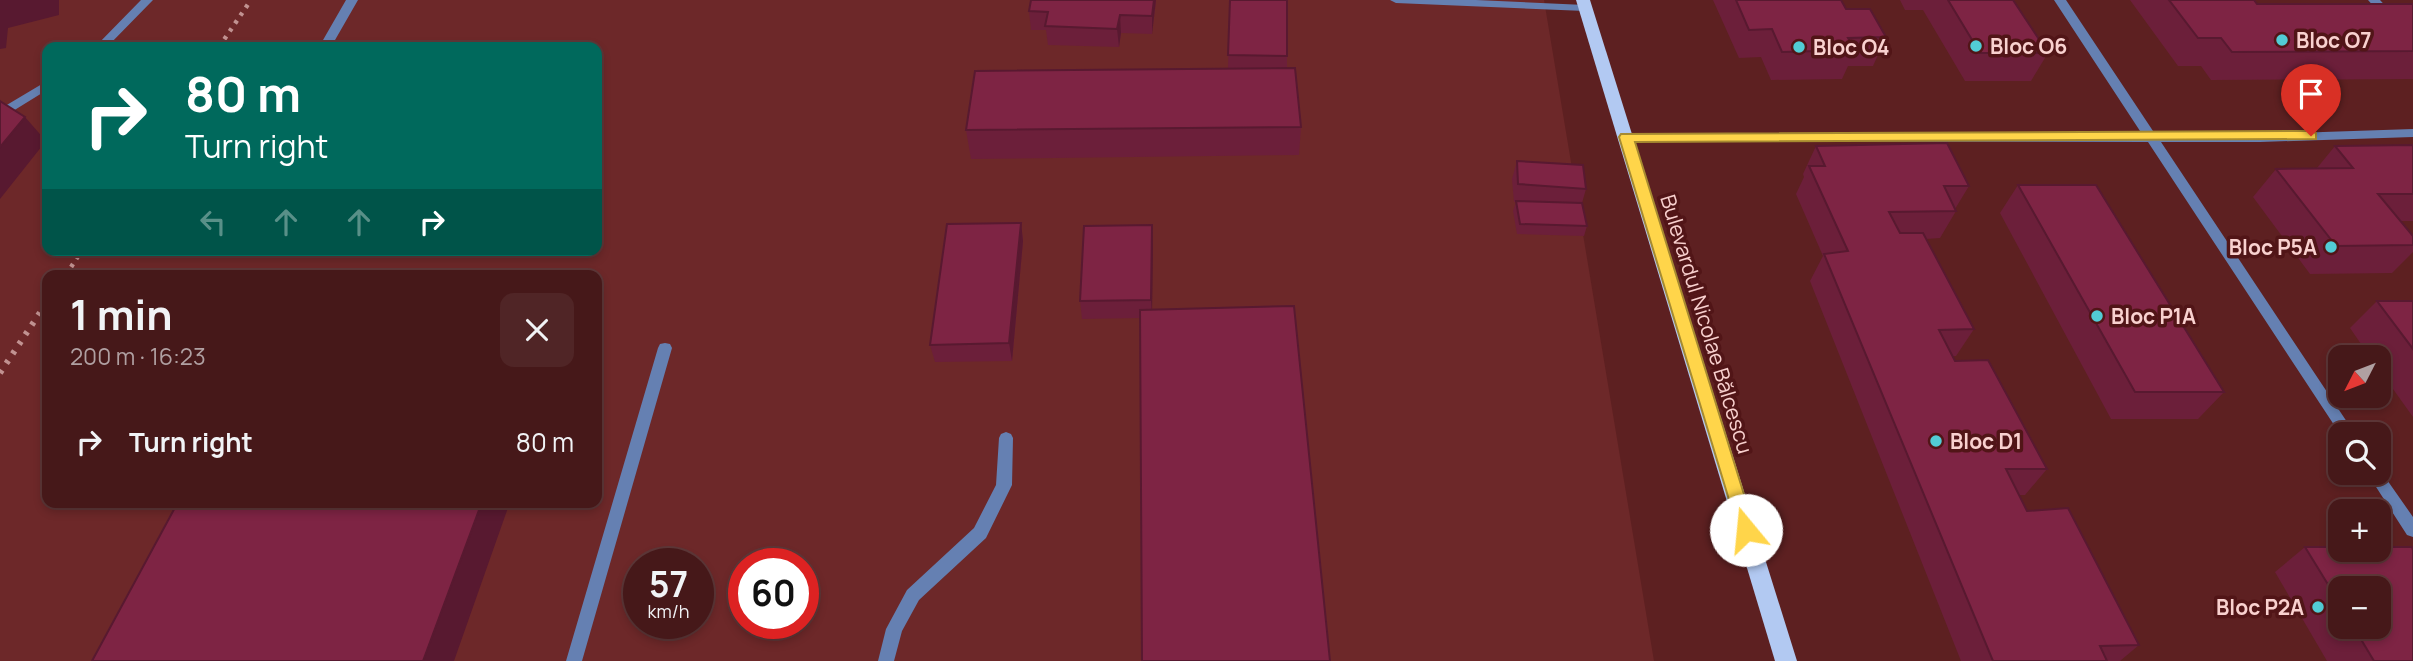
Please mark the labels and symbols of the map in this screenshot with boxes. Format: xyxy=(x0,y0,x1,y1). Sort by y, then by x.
place label: Bloc O7 xyxy=(2296,26,2371,54)
place label: Bloc O6 xyxy=(1990,32,2067,60)
marker: Bloc O7 xyxy=(2274,32,2290,48)
place label: Bloc O4 xyxy=(1813,33,1890,61)
marker: Bloc O6 xyxy=(1968,38,1984,54)
marker: Bloc O4 xyxy=(1791,39,1807,55)
pin xyxy=(2281,64,2341,136)
street label: Bulevardul Nicolae Bălcescu xyxy=(1654,191,1760,457)
place label: Bloc P5A xyxy=(2229,233,2317,261)
marker: Bloc P5A xyxy=(2323,239,2339,255)
place label: Bloc P1A xyxy=(2111,302,2196,330)
marker: Bloc P1A xyxy=(2089,308,2105,324)
north arrow xyxy=(2328,345,2390,408)
place label: Bloc D1 xyxy=(1950,427,2022,455)
marker: Bloc D1 xyxy=(1928,433,1944,449)
position arrow xyxy=(1709,493,1783,567)
speed limit sign: 60 xyxy=(728,548,819,639)
place label: Bloc P2A xyxy=(2216,593,2304,621)
marker: Bloc P2A xyxy=(2310,599,2326,615)

